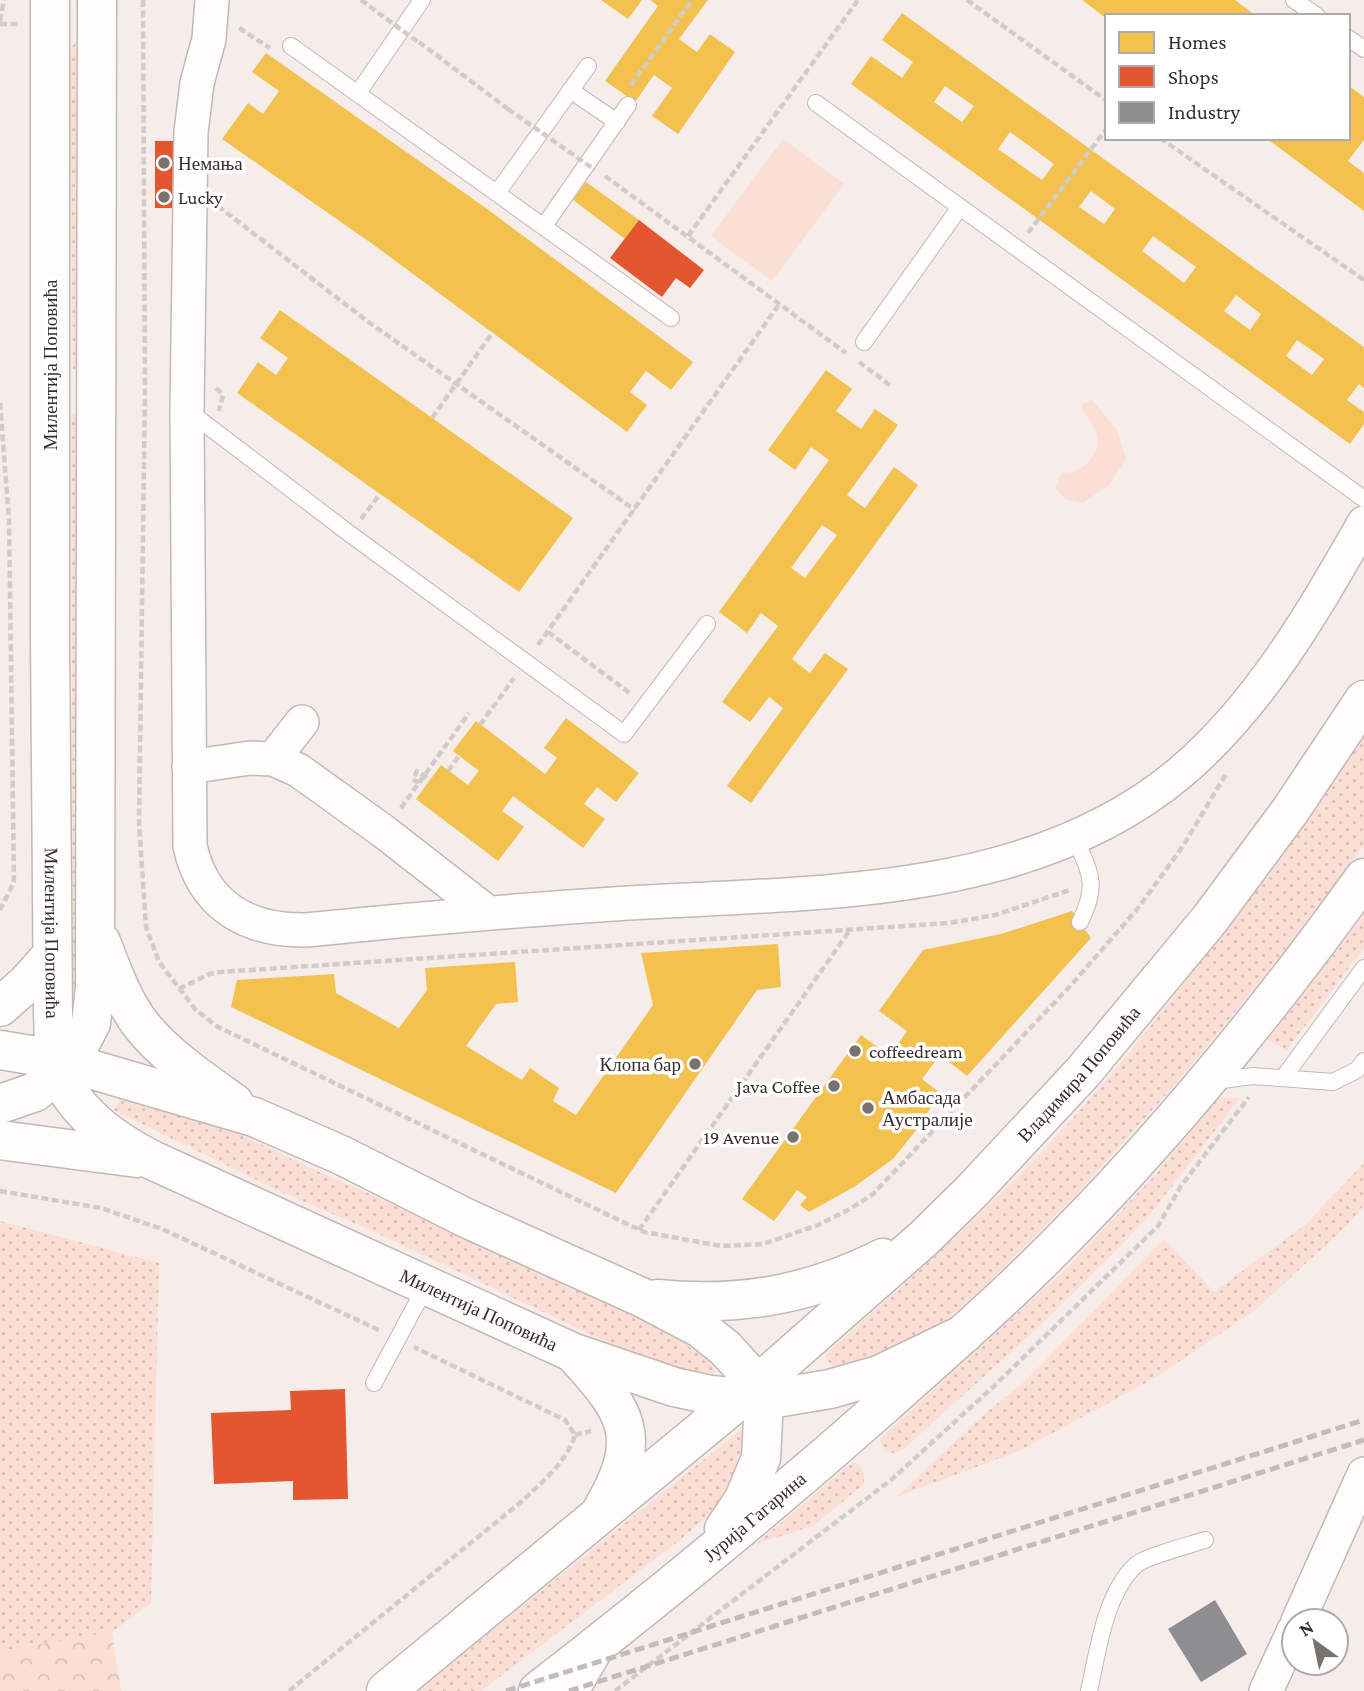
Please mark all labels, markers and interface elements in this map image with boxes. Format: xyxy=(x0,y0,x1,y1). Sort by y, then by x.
legend xyxy=(1105,14,1350,140)
text: Homes xyxy=(1168,30,1227,54)
text: Shops xyxy=(1168,65,1219,89)
text: Industry xyxy=(1168,100,1241,124)
place label: Немања xyxy=(178,153,243,174)
marker: Немања xyxy=(156,155,172,171)
place label: Lucky xyxy=(178,187,223,208)
marker: Lucky xyxy=(156,189,172,205)
street label: Милентија Поповића xyxy=(40,279,61,450)
street label: Милентија Поповића xyxy=(41,847,64,1020)
street label: Владимира Поповића xyxy=(1013,1001,1144,1146)
place label: coffeedream xyxy=(869,1041,963,1062)
marker: coffeedream xyxy=(847,1043,863,1059)
place label: Клопа бар xyxy=(600,1054,681,1075)
marker: Клопа бар xyxy=(687,1056,703,1072)
place label: Java Coffee xyxy=(734,1076,820,1097)
marker: Java Coffee xyxy=(826,1078,842,1094)
place label: Амбасада Аустралије xyxy=(882,1087,973,1130)
marker: Амбасада Аустралије xyxy=(860,1100,876,1116)
place label: 19 Avenue xyxy=(704,1127,779,1148)
marker: 19 Avenue xyxy=(785,1129,801,1145)
street label: Милентија Поповића xyxy=(397,1264,562,1355)
street label: Јурија Гагарина xyxy=(699,1467,810,1565)
north arrow xyxy=(1280,1607,1350,1677)
text: N xyxy=(1295,1616,1317,1640)

